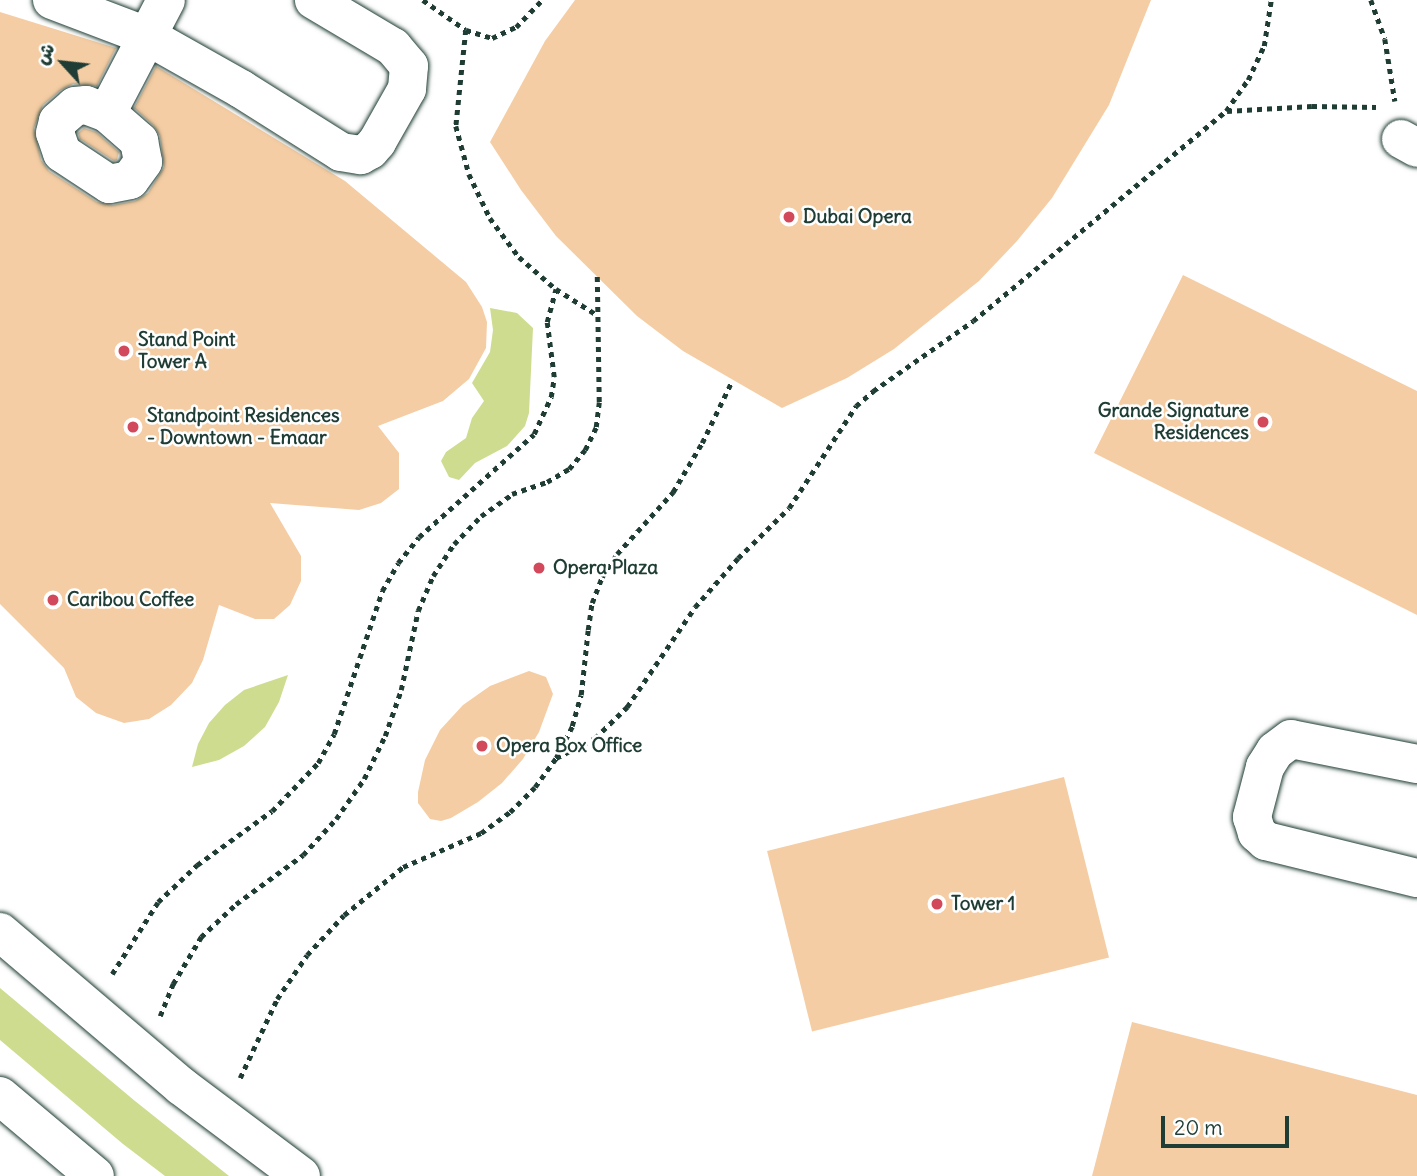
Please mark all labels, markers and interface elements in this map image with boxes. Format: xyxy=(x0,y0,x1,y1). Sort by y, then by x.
north arrow xyxy=(28,28,98,98)
text: ش xyxy=(29,39,60,68)
place label: Dubai Opera xyxy=(803,206,912,228)
marker: Dubai Opera xyxy=(781,209,797,225)
place label: Stand Point Tower A xyxy=(138,329,235,373)
marker: Stand Point Tower A xyxy=(116,343,132,359)
place label: Grande Signature Residences xyxy=(1098,400,1249,444)
place label: Standpoint Residences - Downtown - Emaar xyxy=(147,405,340,449)
marker: Grande Signature Residences xyxy=(1255,414,1271,430)
marker: Standpoint Residences - Downtown - Emaar xyxy=(125,419,141,435)
place label: Opera Plaza xyxy=(553,557,658,579)
marker: Opera Plaza xyxy=(531,560,547,576)
place label: Caribou Coffee xyxy=(67,589,194,611)
marker: Caribou Coffee xyxy=(45,592,61,608)
place label: Opera Box Office xyxy=(496,735,642,757)
marker: Opera Box Office xyxy=(474,738,490,754)
place label: Tower 1 xyxy=(951,893,1015,915)
marker: Tower 1 xyxy=(929,896,945,912)
scale bar xyxy=(1165,1102,1293,1146)
text: 20 m xyxy=(1174,1114,1223,1141)

